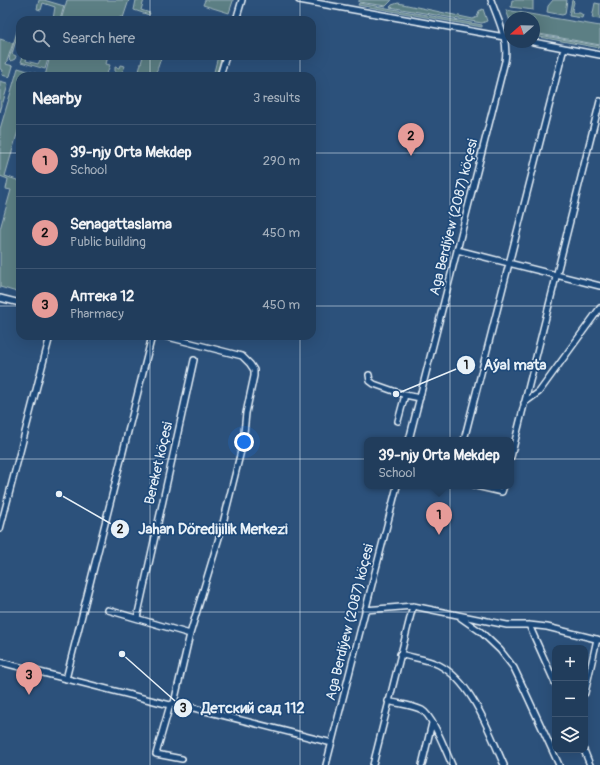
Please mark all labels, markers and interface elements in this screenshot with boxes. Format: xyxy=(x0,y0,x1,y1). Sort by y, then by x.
north arrow xyxy=(504,12,540,48)
search box xyxy=(16,16,316,60)
icon: search xyxy=(30,27,52,49)
text: Search here xyxy=(62,29,135,48)
text: Nearby xyxy=(32,88,81,109)
text: 3 results xyxy=(253,90,300,106)
pin: 2 xyxy=(398,123,424,156)
street label: Aga Berdiýew (2087) köçesi xyxy=(426,137,481,297)
text: 39-njy Orta Mekdep xyxy=(70,143,192,162)
text: 1 xyxy=(42,153,48,169)
text: 290 m xyxy=(263,153,300,169)
text: School xyxy=(70,162,107,178)
text: Senagattaslama xyxy=(70,215,172,234)
text: 2 xyxy=(41,225,49,241)
text: 450 m xyxy=(262,225,300,241)
text: Public building xyxy=(70,234,146,250)
text: Аптека 12 xyxy=(70,287,135,306)
text: 3 xyxy=(41,297,49,313)
text: 450 m xyxy=(262,297,300,313)
text: Pharmacy xyxy=(70,306,124,322)
callout: Aýal mata xyxy=(456,352,555,379)
text: Aýal mata xyxy=(484,356,546,375)
text: 1 xyxy=(464,358,468,373)
street label: Bereket köçesi xyxy=(141,420,176,506)
your location xyxy=(234,432,254,452)
popup xyxy=(364,437,514,489)
text: 39-njy Orta Mekdep xyxy=(378,446,500,465)
text: School xyxy=(378,465,416,481)
pin: 1 xyxy=(426,502,452,535)
callout: Jahan Döredijilik Merkezi xyxy=(110,515,296,542)
text: Jahan Döredijilik Merkezi xyxy=(138,520,288,539)
text: 2 xyxy=(117,522,124,537)
street label: Aga Berdiýew (2087) köçesi xyxy=(322,542,377,702)
map controls xyxy=(552,645,588,753)
button: + xyxy=(552,645,588,681)
pin: 3 xyxy=(16,662,42,695)
button: − xyxy=(552,681,588,717)
callout: Детский сад 112 xyxy=(173,694,313,721)
text: Детский сад 112 xyxy=(200,699,305,718)
text: 3 xyxy=(180,701,187,716)
button: layers xyxy=(552,717,588,753)

